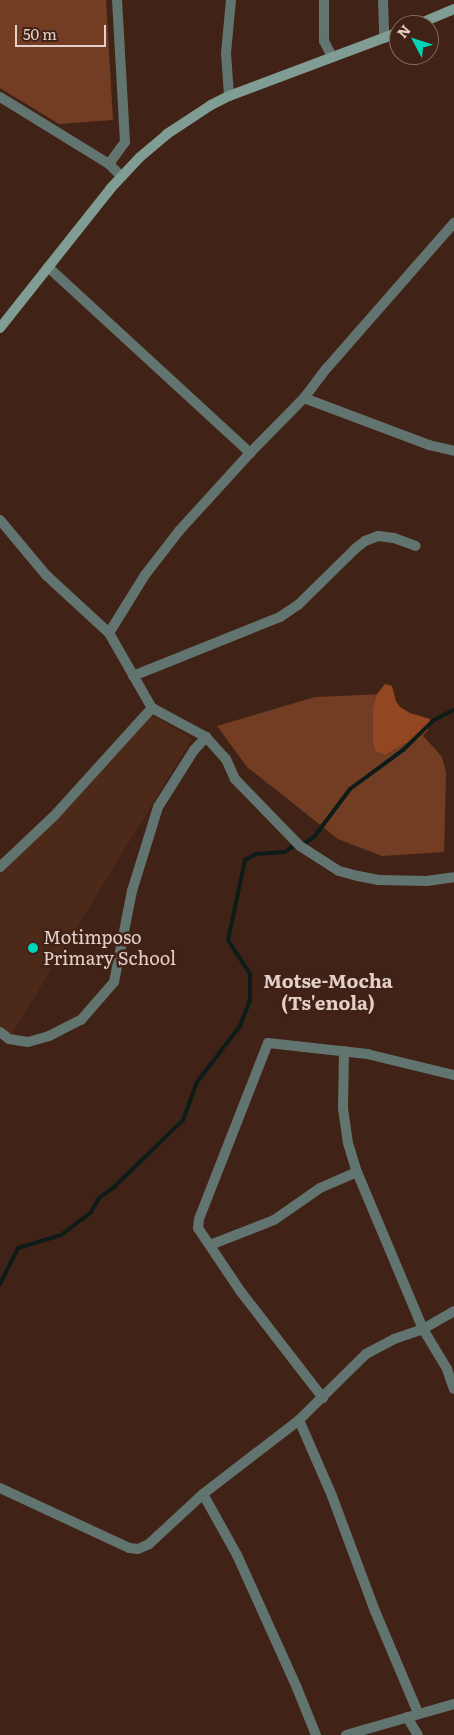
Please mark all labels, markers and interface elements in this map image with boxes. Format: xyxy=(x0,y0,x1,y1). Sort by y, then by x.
scale bar xyxy=(18,15,109,47)
north arrow xyxy=(389,15,439,65)
text: N xyxy=(392,20,415,42)
text: 50 m xyxy=(23,22,57,45)
place label: Motimposo Primary School xyxy=(43,927,176,970)
marker: Motimposo Primary School xyxy=(27,942,39,954)
district label: Motse-Mocha (Ts'enola) xyxy=(263,970,393,1014)

